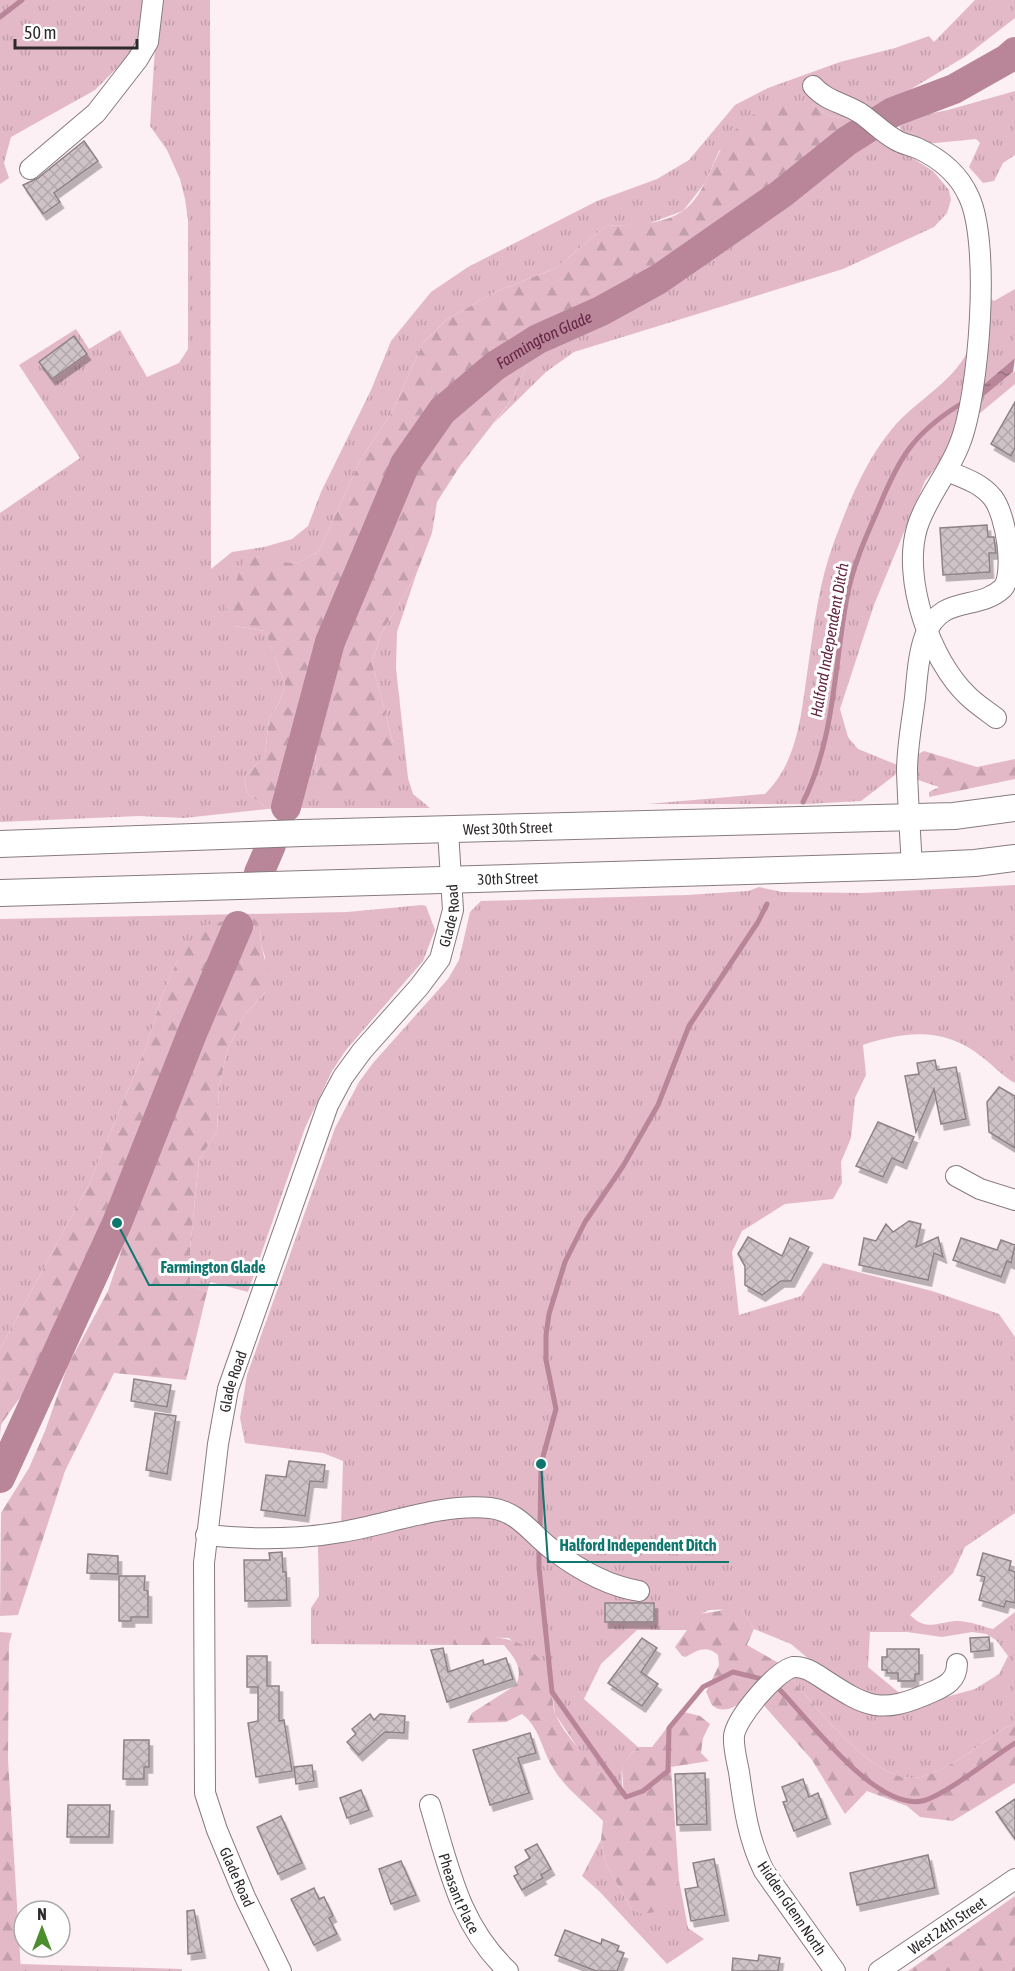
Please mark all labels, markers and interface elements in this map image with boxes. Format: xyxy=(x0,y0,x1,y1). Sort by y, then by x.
scale bar xyxy=(15,12,136,50)
text: 50 m xyxy=(24,22,56,43)
water label: Farmington Glade xyxy=(493,307,595,372)
water label: Halford Independent Ditch xyxy=(807,561,852,719)
street label: West 30th Street xyxy=(463,818,553,837)
street label: 30th Street xyxy=(477,869,538,887)
street label: Glade Road xyxy=(435,884,462,949)
callout: Farmington Glade xyxy=(149,1251,278,1285)
text: Farmington Glade xyxy=(160,1258,266,1276)
street label: Glade Road xyxy=(215,1348,249,1413)
callout: Halford Independent Ditch xyxy=(548,1528,729,1562)
text: Halford Independent Ditch xyxy=(560,1536,717,1554)
street label: Glade Road xyxy=(216,1845,258,1909)
street label: Pheasant Place xyxy=(436,1851,484,1936)
street label: Hidden Glenn North xyxy=(754,1858,830,1958)
street label: West 24th Street xyxy=(905,1893,989,1957)
north arrow xyxy=(12,1899,72,1959)
text: N xyxy=(37,1905,47,1923)

